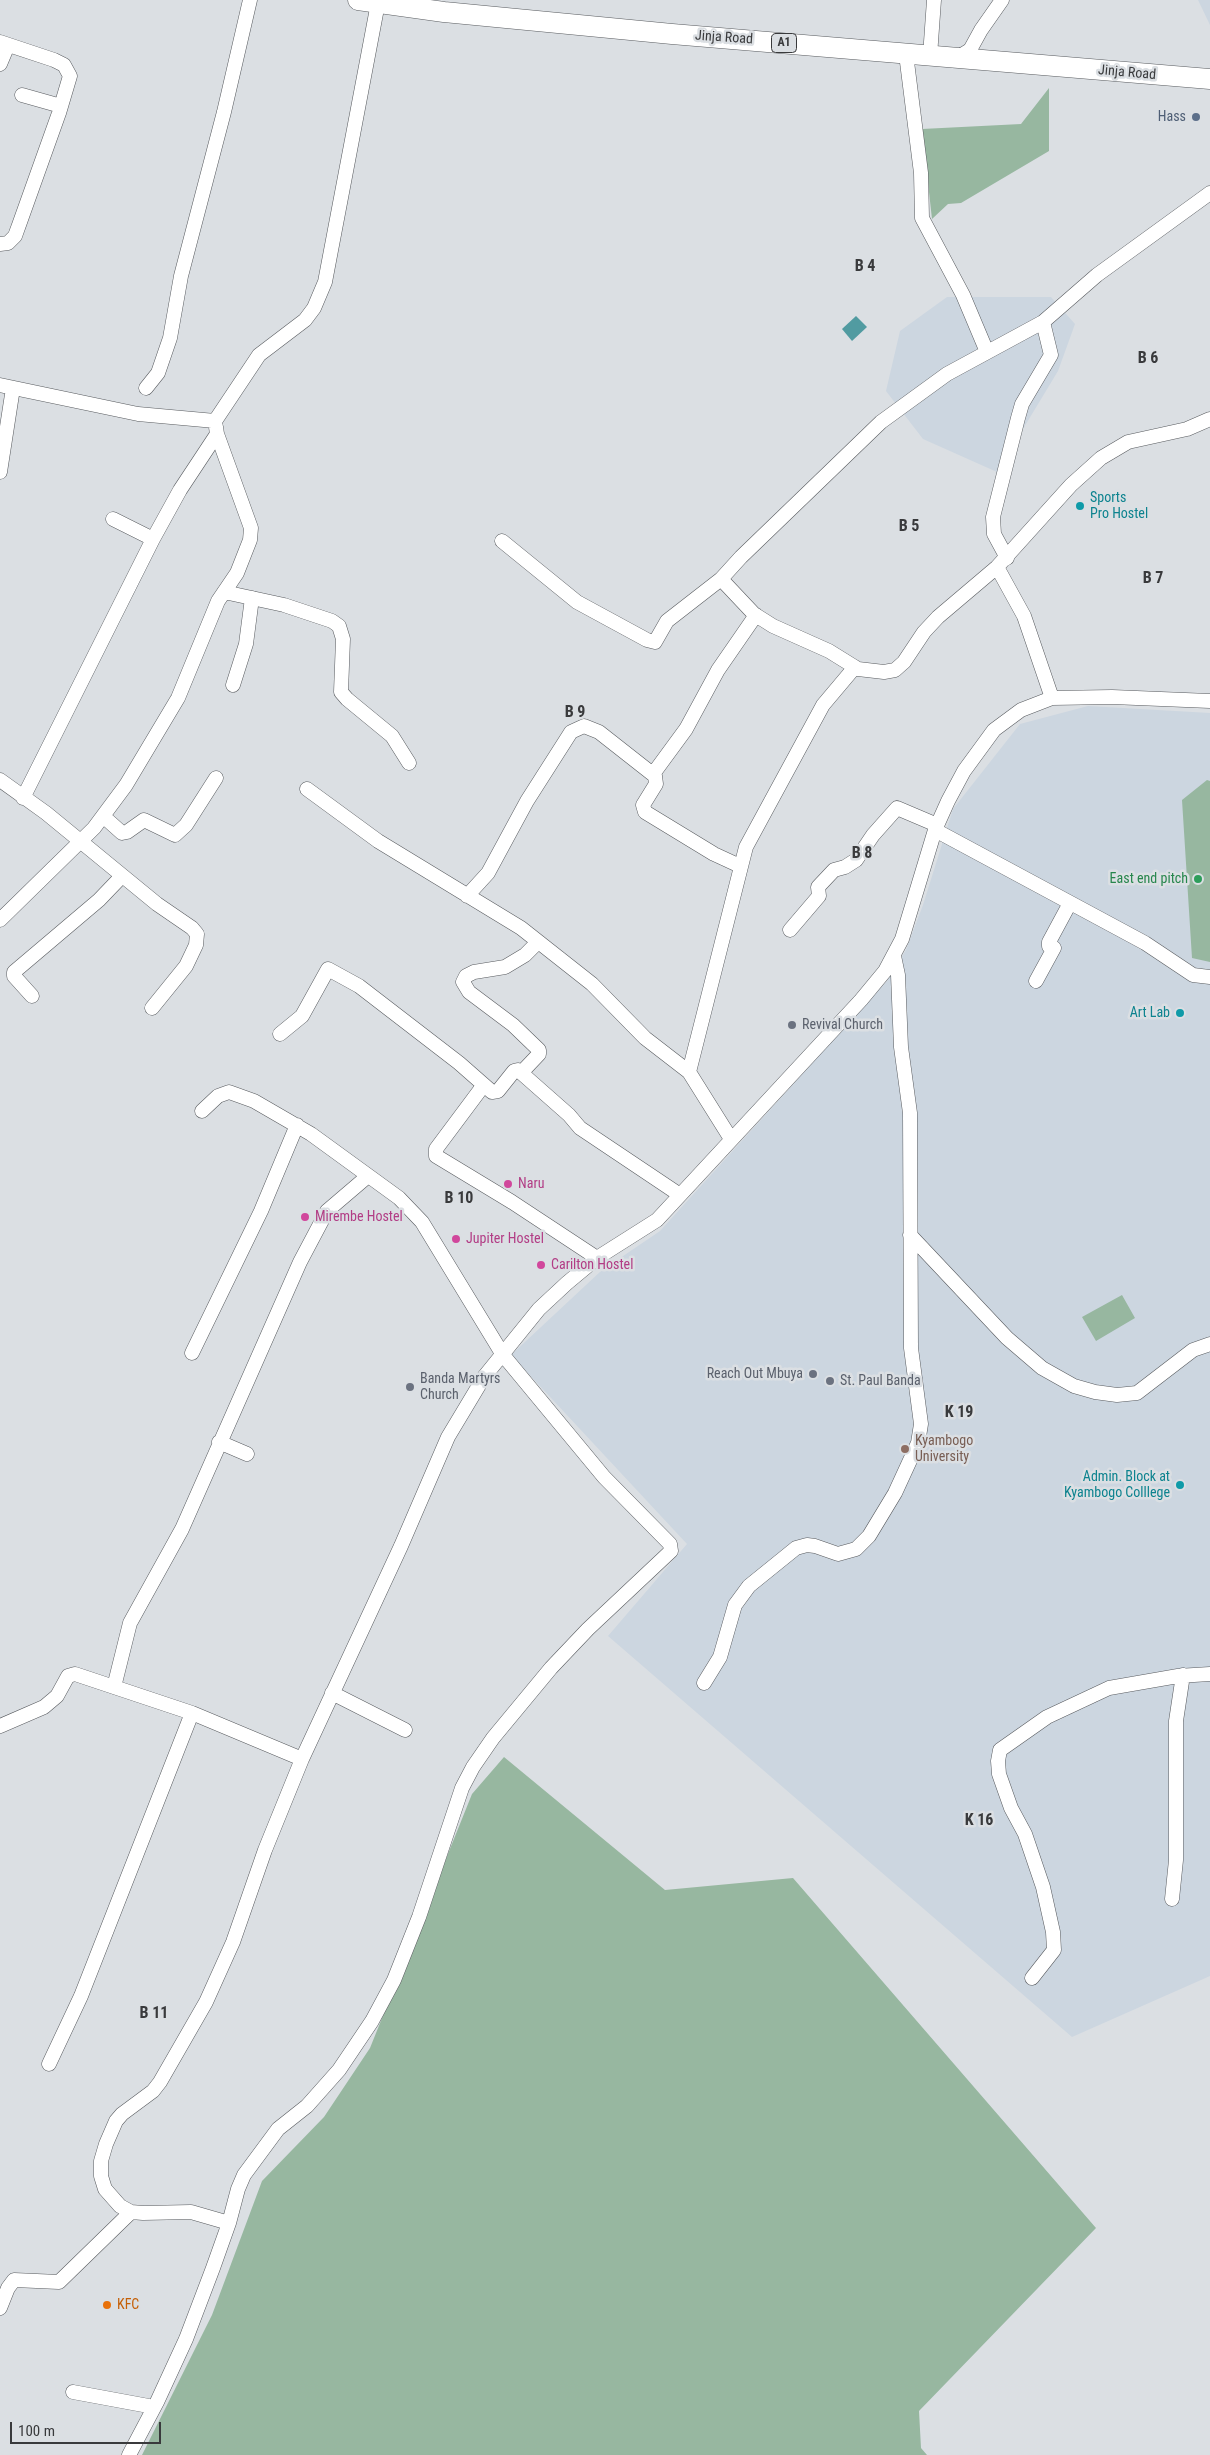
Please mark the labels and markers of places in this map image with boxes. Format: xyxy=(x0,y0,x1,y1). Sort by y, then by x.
place label: Hass xyxy=(1158,109,1186,125)
marker: Hass xyxy=(1190,111,1202,123)
place label: Sports Pro Hostel xyxy=(1090,490,1148,522)
marker: Sports Pro Hostel xyxy=(1074,500,1086,512)
place label: East end pitch xyxy=(1110,871,1188,887)
marker: East end pitch xyxy=(1192,873,1204,885)
place label: Art Lab xyxy=(1130,1005,1170,1021)
marker: Art Lab xyxy=(1174,1007,1186,1019)
place label: Revival Church xyxy=(802,1017,883,1033)
marker: Revival Church xyxy=(786,1019,798,1031)
place label: Naru xyxy=(518,1176,544,1192)
marker: Naru xyxy=(502,1178,514,1190)
place label: Mirembe Hostel xyxy=(315,1209,403,1225)
marker: Mirembe Hostel xyxy=(299,1211,311,1223)
place label: Jupiter Hostel xyxy=(466,1231,544,1247)
marker: Jupiter Hostel xyxy=(450,1233,462,1245)
place label: Carilton Hostel xyxy=(551,1257,633,1273)
marker: Carilton Hostel xyxy=(535,1259,547,1271)
place label: Reach Out Mbuya xyxy=(707,1366,803,1382)
marker: Reach Out Mbuya xyxy=(807,1368,819,1380)
place label: Banda Martyrs Church xyxy=(420,1371,501,1404)
place label: St. Paul Banda xyxy=(840,1373,921,1389)
marker: St. Paul Banda xyxy=(824,1375,836,1387)
marker: Banda Martyrs Church xyxy=(404,1381,416,1393)
place label: Kyambogo University xyxy=(915,1433,973,1465)
marker: Kyambogo University xyxy=(899,1443,911,1455)
place label: Admin. Block at Kyambogo Colllege xyxy=(1064,1469,1170,1501)
marker: Admin. Block at Kyambogo Colllege xyxy=(1174,1479,1186,1491)
place label: KFC xyxy=(117,2297,139,2313)
marker: KFC xyxy=(101,2299,113,2311)

